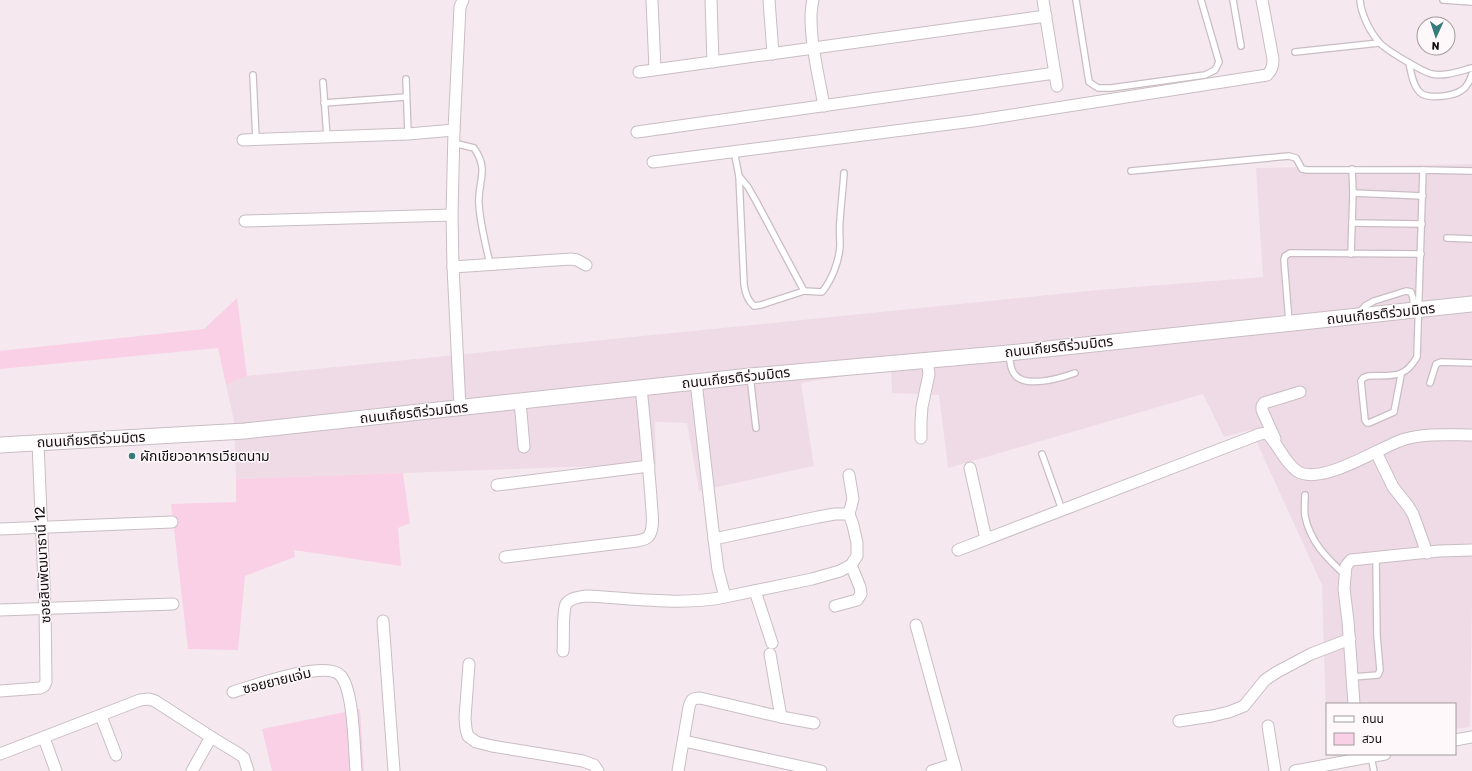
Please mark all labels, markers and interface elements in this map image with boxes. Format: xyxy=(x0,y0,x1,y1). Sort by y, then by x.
north arrow xyxy=(1416,16,1456,56)
text: N xyxy=(1431,39,1440,52)
street label: ถนนเกียรติร่วมมิตร xyxy=(1326,300,1436,328)
street label: ถนนเกียรติร่วมมิตร xyxy=(1004,333,1114,361)
street label: ถนนเกียรติร่วมมิตร xyxy=(681,364,791,392)
street label: ถนนเกียรติร่วมมิตร xyxy=(359,399,469,427)
street label: ถนนเกียรติร่วมมิตร xyxy=(36,429,146,451)
place label: ผักเขียวอาหารเวียตนาม xyxy=(140,448,270,465)
marker: ผักเขียวอาหารเวียตนาม xyxy=(127,451,137,461)
street label: ซอยสินพัฒนาธานี 12 xyxy=(31,506,55,624)
street label: ซอยยายแจ่ม xyxy=(241,664,313,698)
legend xyxy=(1326,703,1456,755)
text: ถนน xyxy=(1362,712,1384,726)
text: สวน xyxy=(1362,732,1382,746)

